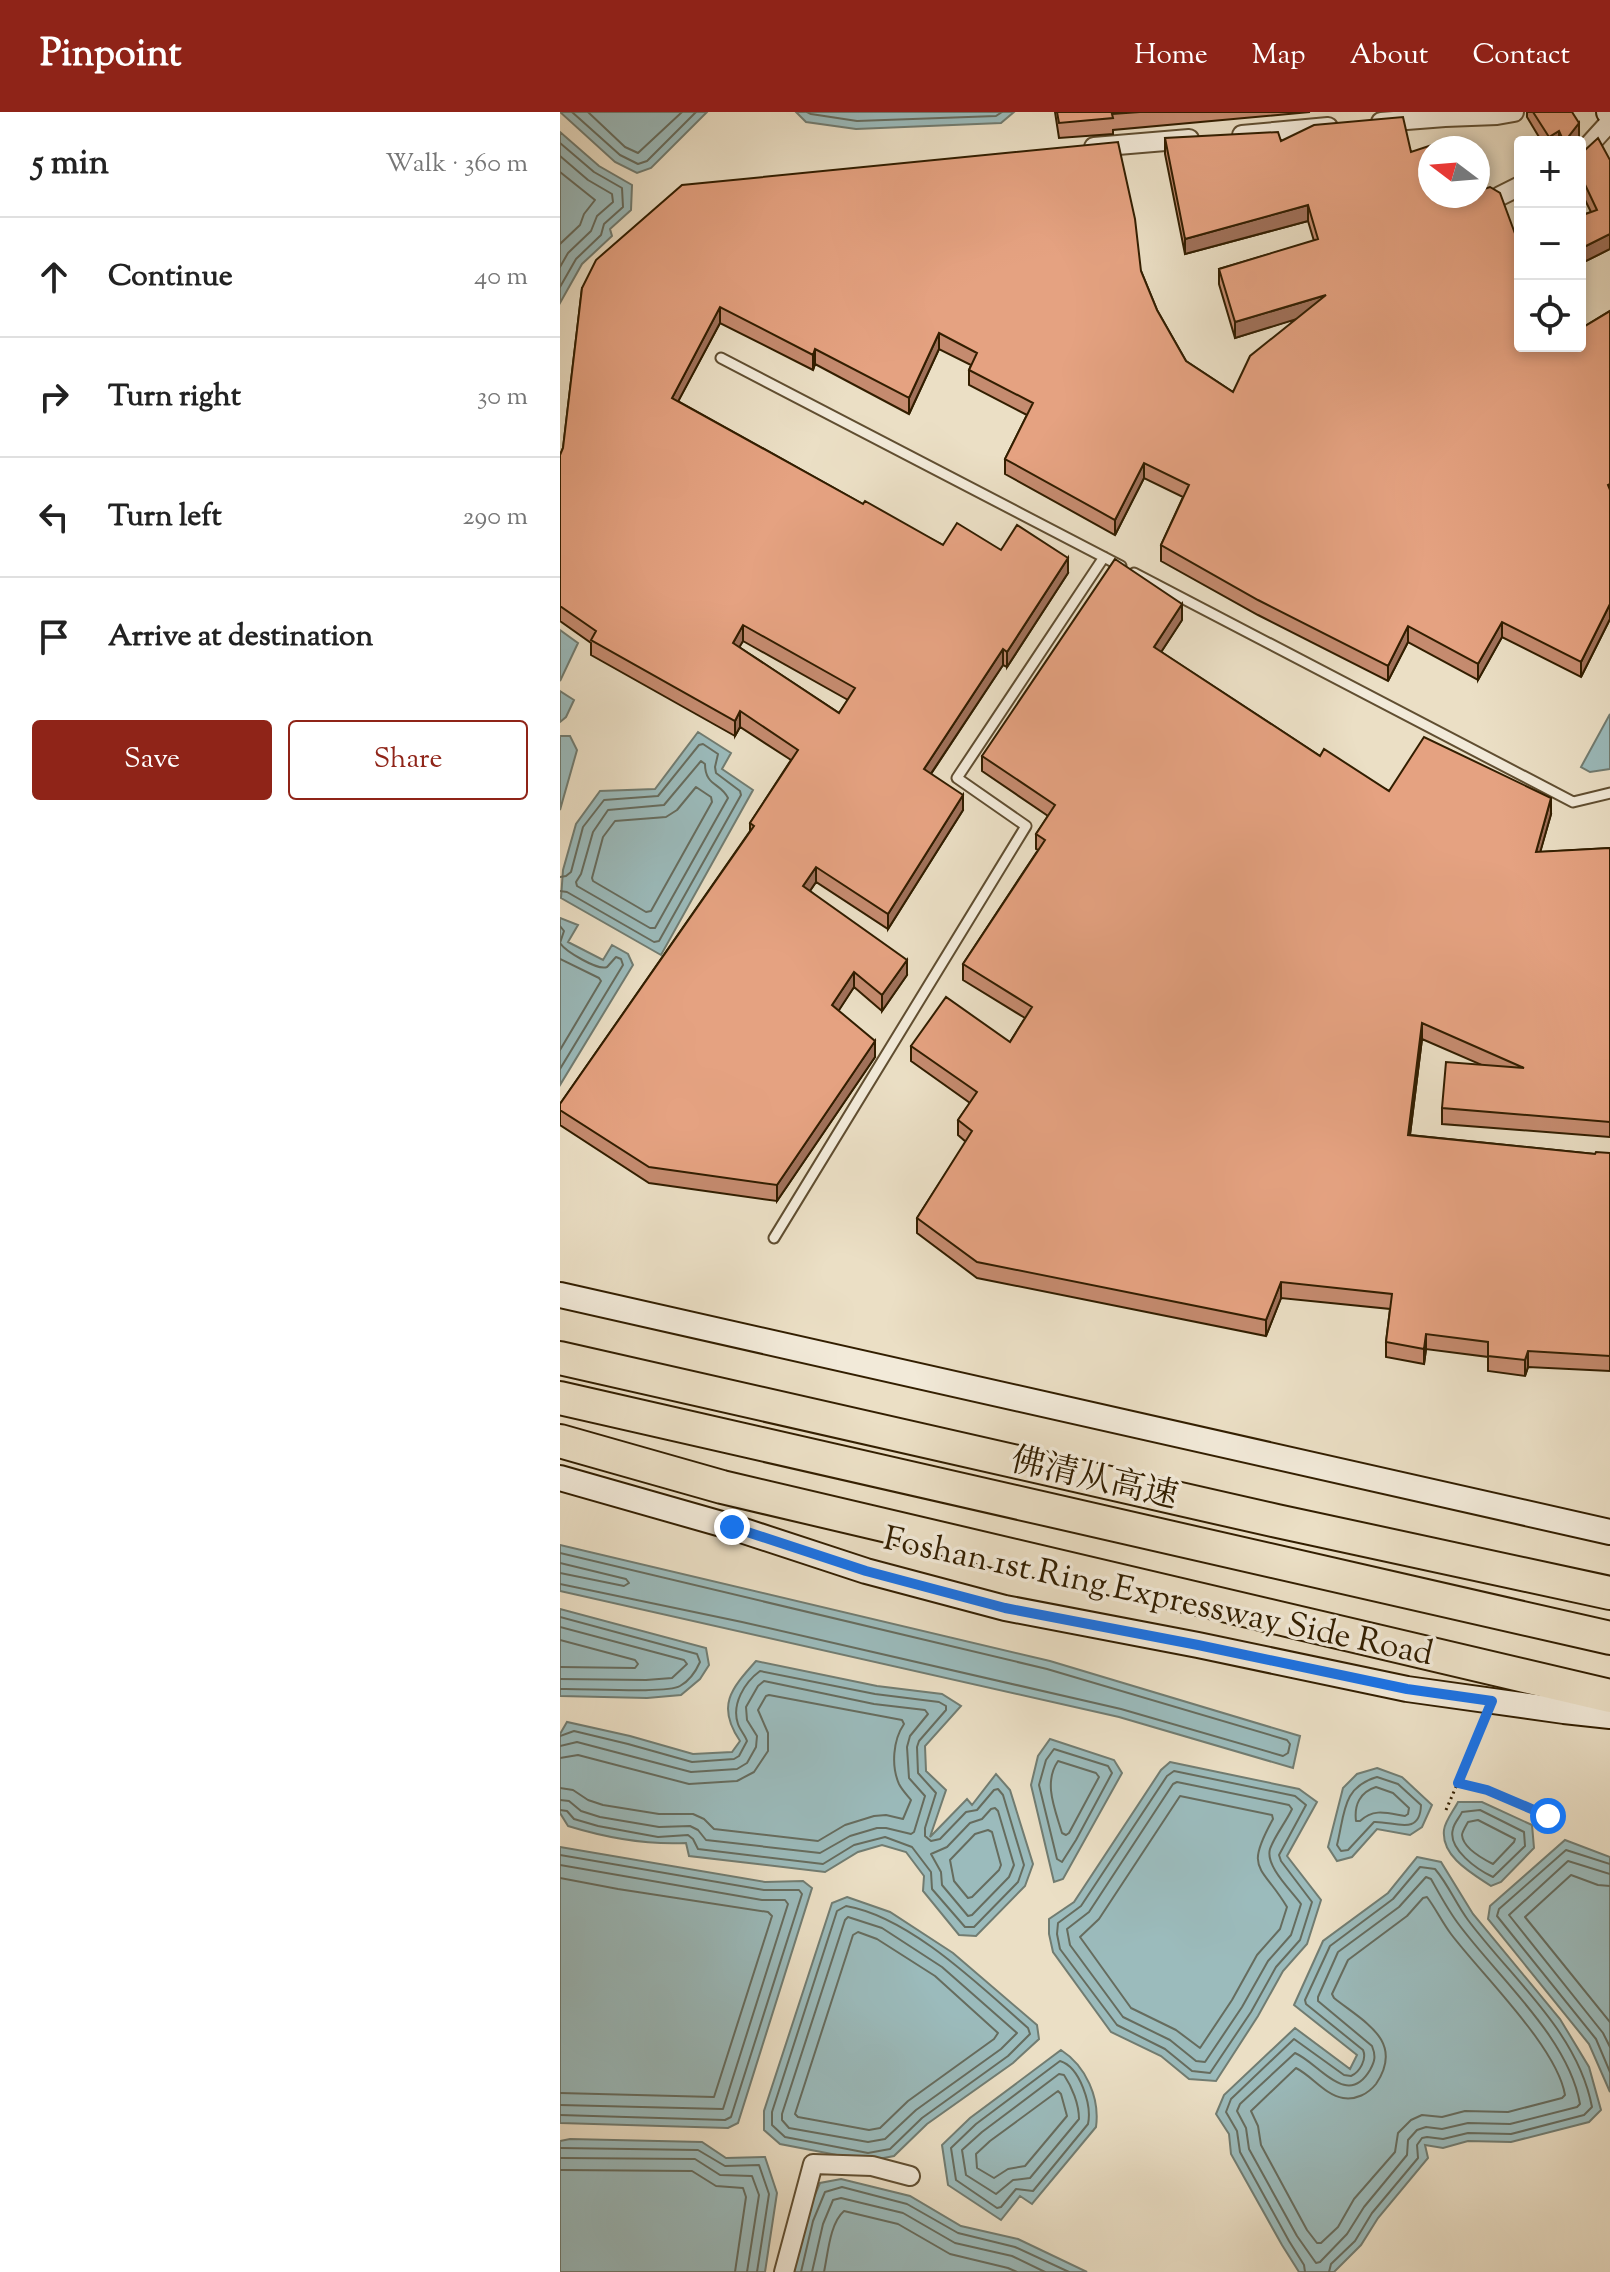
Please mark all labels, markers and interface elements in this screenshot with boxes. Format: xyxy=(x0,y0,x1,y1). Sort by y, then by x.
text: Pinpoint xyxy=(40,29,182,83)
text: Home xyxy=(1134,36,1208,76)
text: Map xyxy=(1252,36,1306,76)
text: About xyxy=(1350,36,1428,76)
text: Contact xyxy=(1472,36,1570,76)
north arrow xyxy=(1418,136,1490,208)
map controls xyxy=(1514,136,1586,352)
button: + xyxy=(1514,136,1586,208)
text: 5 min xyxy=(32,140,109,189)
text: Walk · 360 m xyxy=(385,146,528,183)
button: − xyxy=(1514,208,1586,280)
icon: ahead xyxy=(32,255,76,299)
text: Continue xyxy=(108,256,233,299)
text: 40 m xyxy=(474,259,528,296)
button: locate xyxy=(1514,280,1586,352)
icon: right xyxy=(32,375,76,419)
text: Turn right xyxy=(108,376,241,419)
text: 30 m xyxy=(477,379,528,416)
icon: left xyxy=(32,495,76,539)
text: Turn left xyxy=(108,496,222,539)
text: 290 m xyxy=(462,499,528,536)
icon: arrive xyxy=(32,615,76,659)
text: Arrive at destination xyxy=(108,616,373,659)
button: Save xyxy=(32,720,272,800)
button: Share xyxy=(288,720,528,800)
street label: 佛清从高速 xyxy=(1006,1437,1182,1523)
route end xyxy=(714,1509,750,1545)
street label: Foshan 1st Ring Expressway Side Road xyxy=(879,1516,1437,1680)
route start xyxy=(1530,1798,1566,1834)

